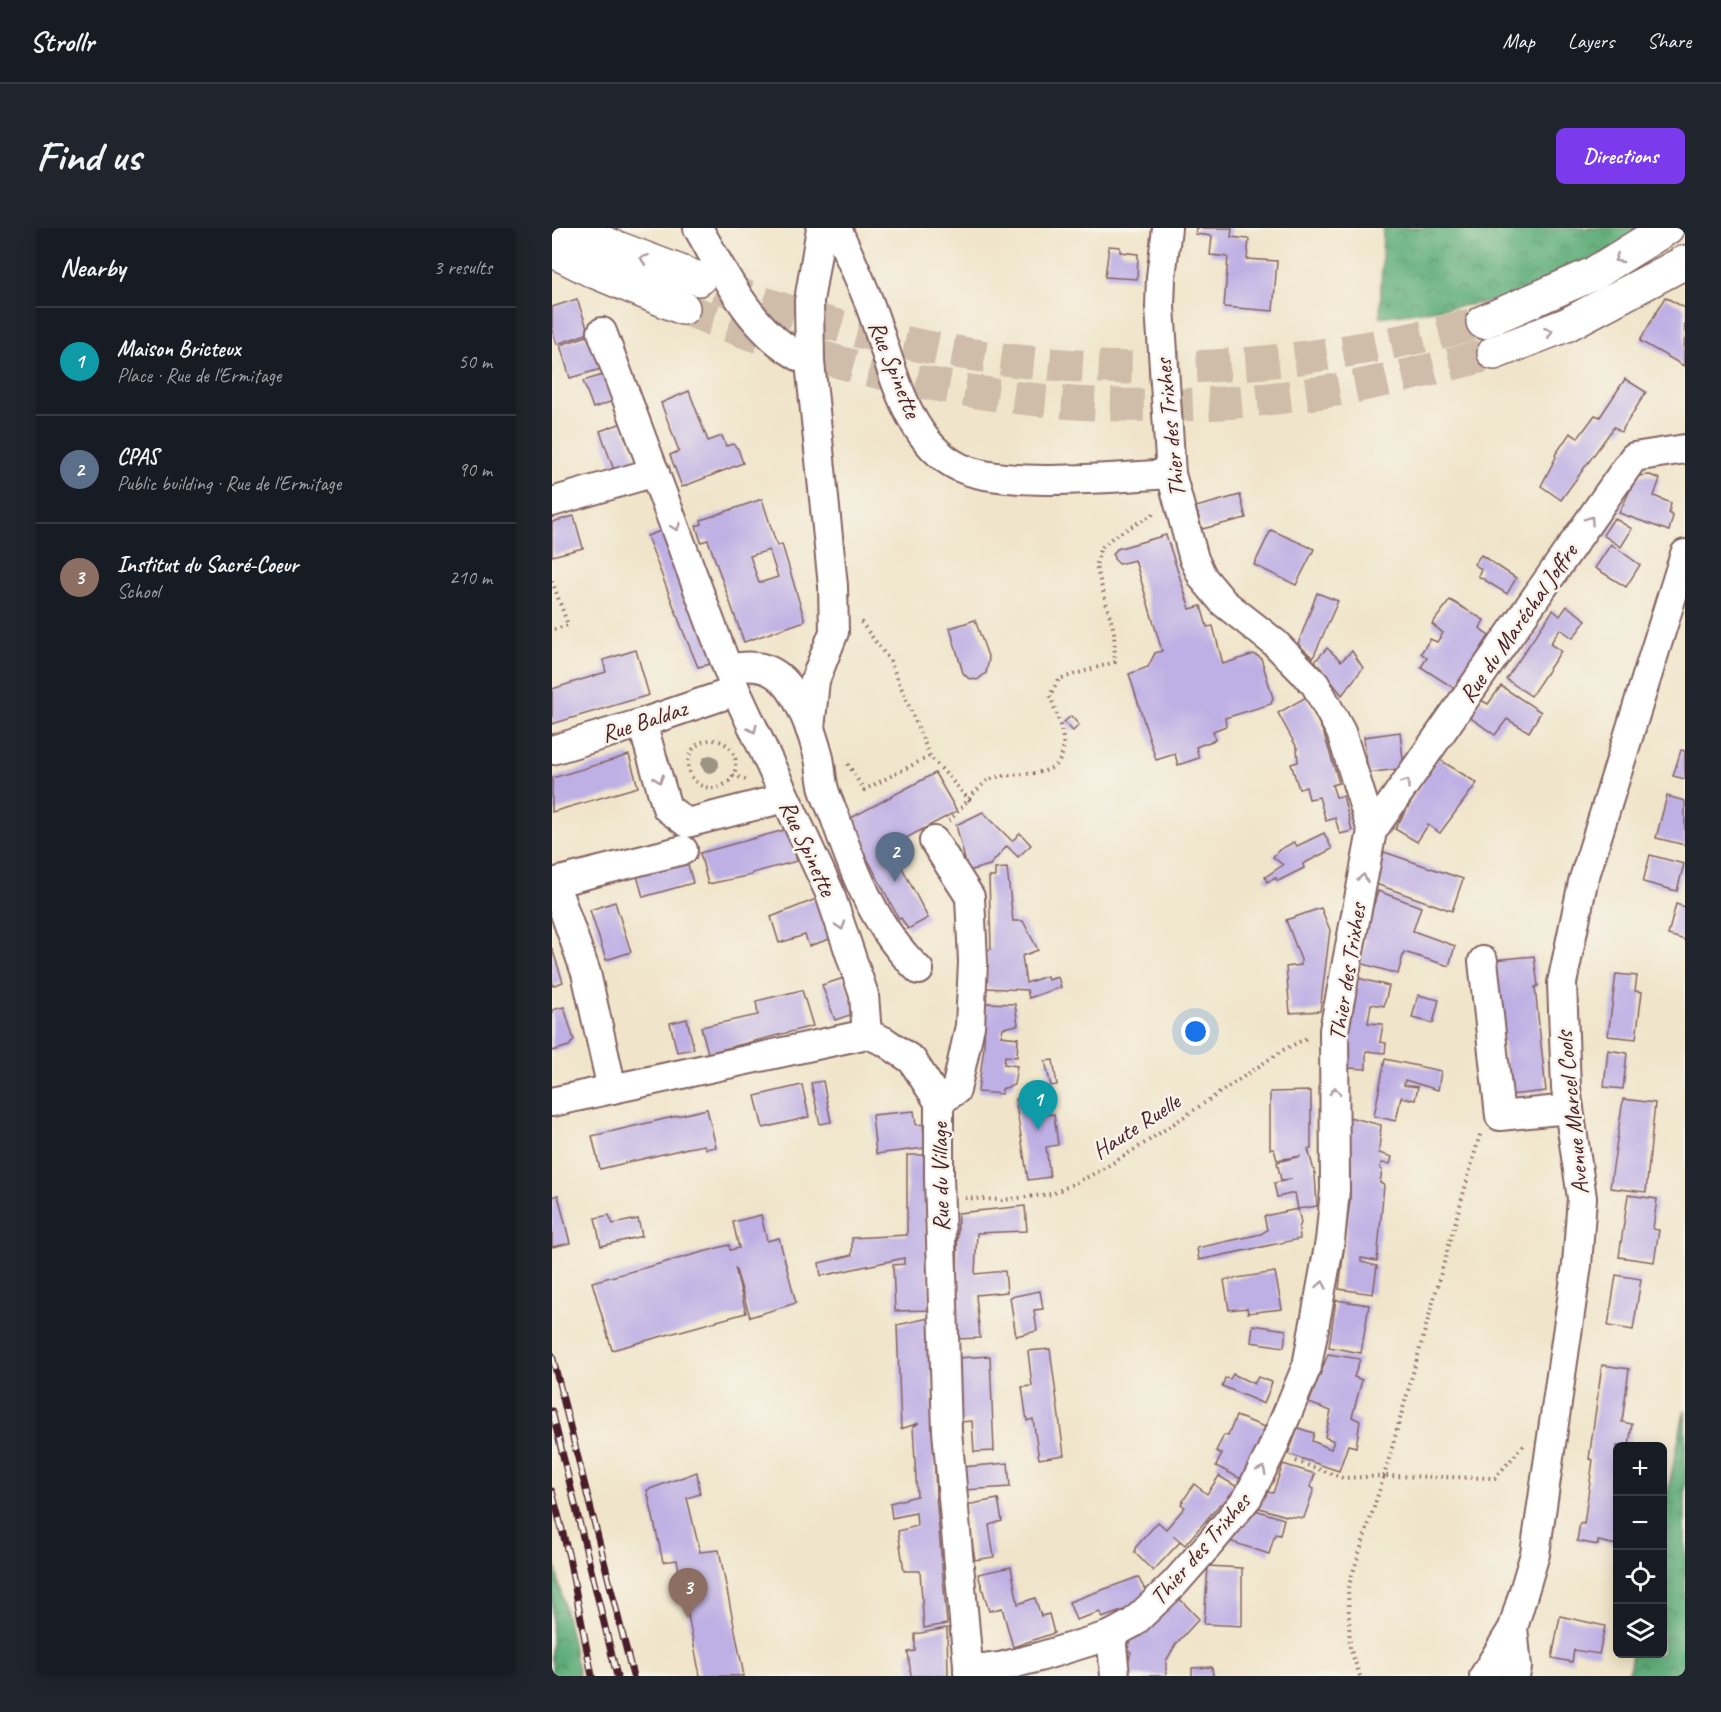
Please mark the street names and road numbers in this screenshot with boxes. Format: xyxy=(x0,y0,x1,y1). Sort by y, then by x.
street label: Rue Spinette xyxy=(862,316,929,424)
street label: Thier des Trixhes xyxy=(1148,356,1192,499)
street label: Rue du Maréchal Joffre xyxy=(1452,536,1585,708)
street label: Rue Baldaz xyxy=(597,693,692,749)
street label: Rue Spinette xyxy=(773,795,844,903)
street label: Thier des Trixhes xyxy=(1321,899,1373,1043)
street label: Avenue Marcel Cools xyxy=(1548,1027,1595,1196)
street label: Haute Ruelle xyxy=(1086,1085,1188,1166)
street label: Rue du Village xyxy=(924,1120,956,1232)
street label: Thier des Trixhes xyxy=(1143,1485,1258,1611)

